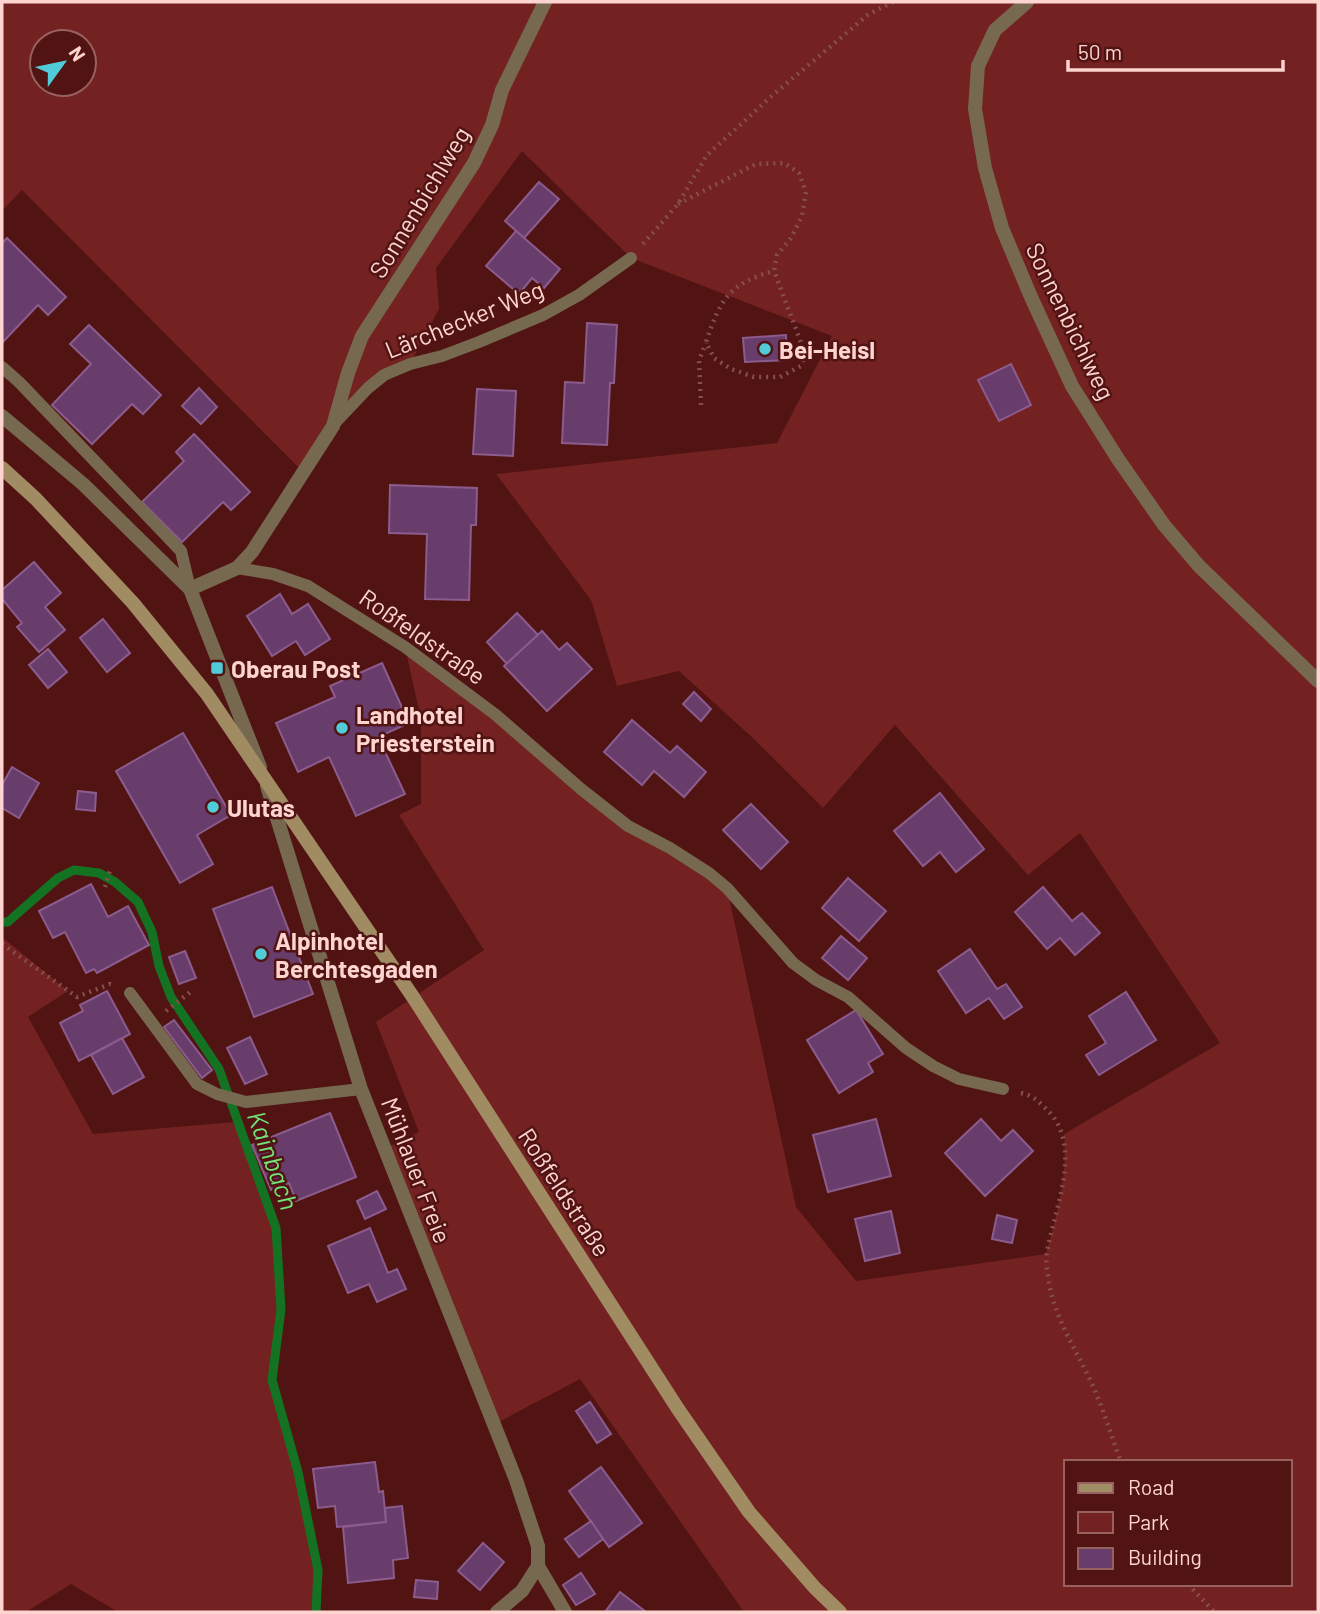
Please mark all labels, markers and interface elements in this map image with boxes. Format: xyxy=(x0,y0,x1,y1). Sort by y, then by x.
north arrow xyxy=(28,28,98,98)
scale bar xyxy=(1068,28,1283,72)
text: 50 m xyxy=(1078,39,1122,64)
text: N xyxy=(65,42,91,65)
street label: Sonnenbichlweg xyxy=(362,121,476,283)
street label: Sonnenbichlweg xyxy=(1020,238,1122,404)
street label: Lärchecker Weg xyxy=(380,274,548,364)
place label: Bei-Heisl xyxy=(779,335,875,364)
marker: Bei-Heisl xyxy=(757,341,773,357)
street label: Roßfeldstraße xyxy=(355,582,491,690)
place label: Oberau Post xyxy=(231,654,360,683)
marker: Oberau Post xyxy=(209,660,225,676)
place label: Landhotel Priesterstein xyxy=(356,700,495,757)
marker: Landhotel Priesterstein xyxy=(334,720,350,736)
place label: Ulutas xyxy=(227,793,295,822)
marker: Ulutas xyxy=(205,799,221,815)
place label: Alpinhotel Berchtesgaden xyxy=(275,926,438,983)
marker: Alpinhotel Berchtesgaden xyxy=(253,946,269,962)
street label: Mühlauer Freie xyxy=(376,1093,458,1247)
water label: Kainbach xyxy=(242,1106,306,1214)
street label: Roßfeldstraße xyxy=(513,1122,617,1262)
legend xyxy=(1064,1460,1292,1586)
text: Road xyxy=(1128,1474,1174,1499)
text: Park xyxy=(1128,1509,1169,1534)
text: Building xyxy=(1128,1544,1202,1569)

